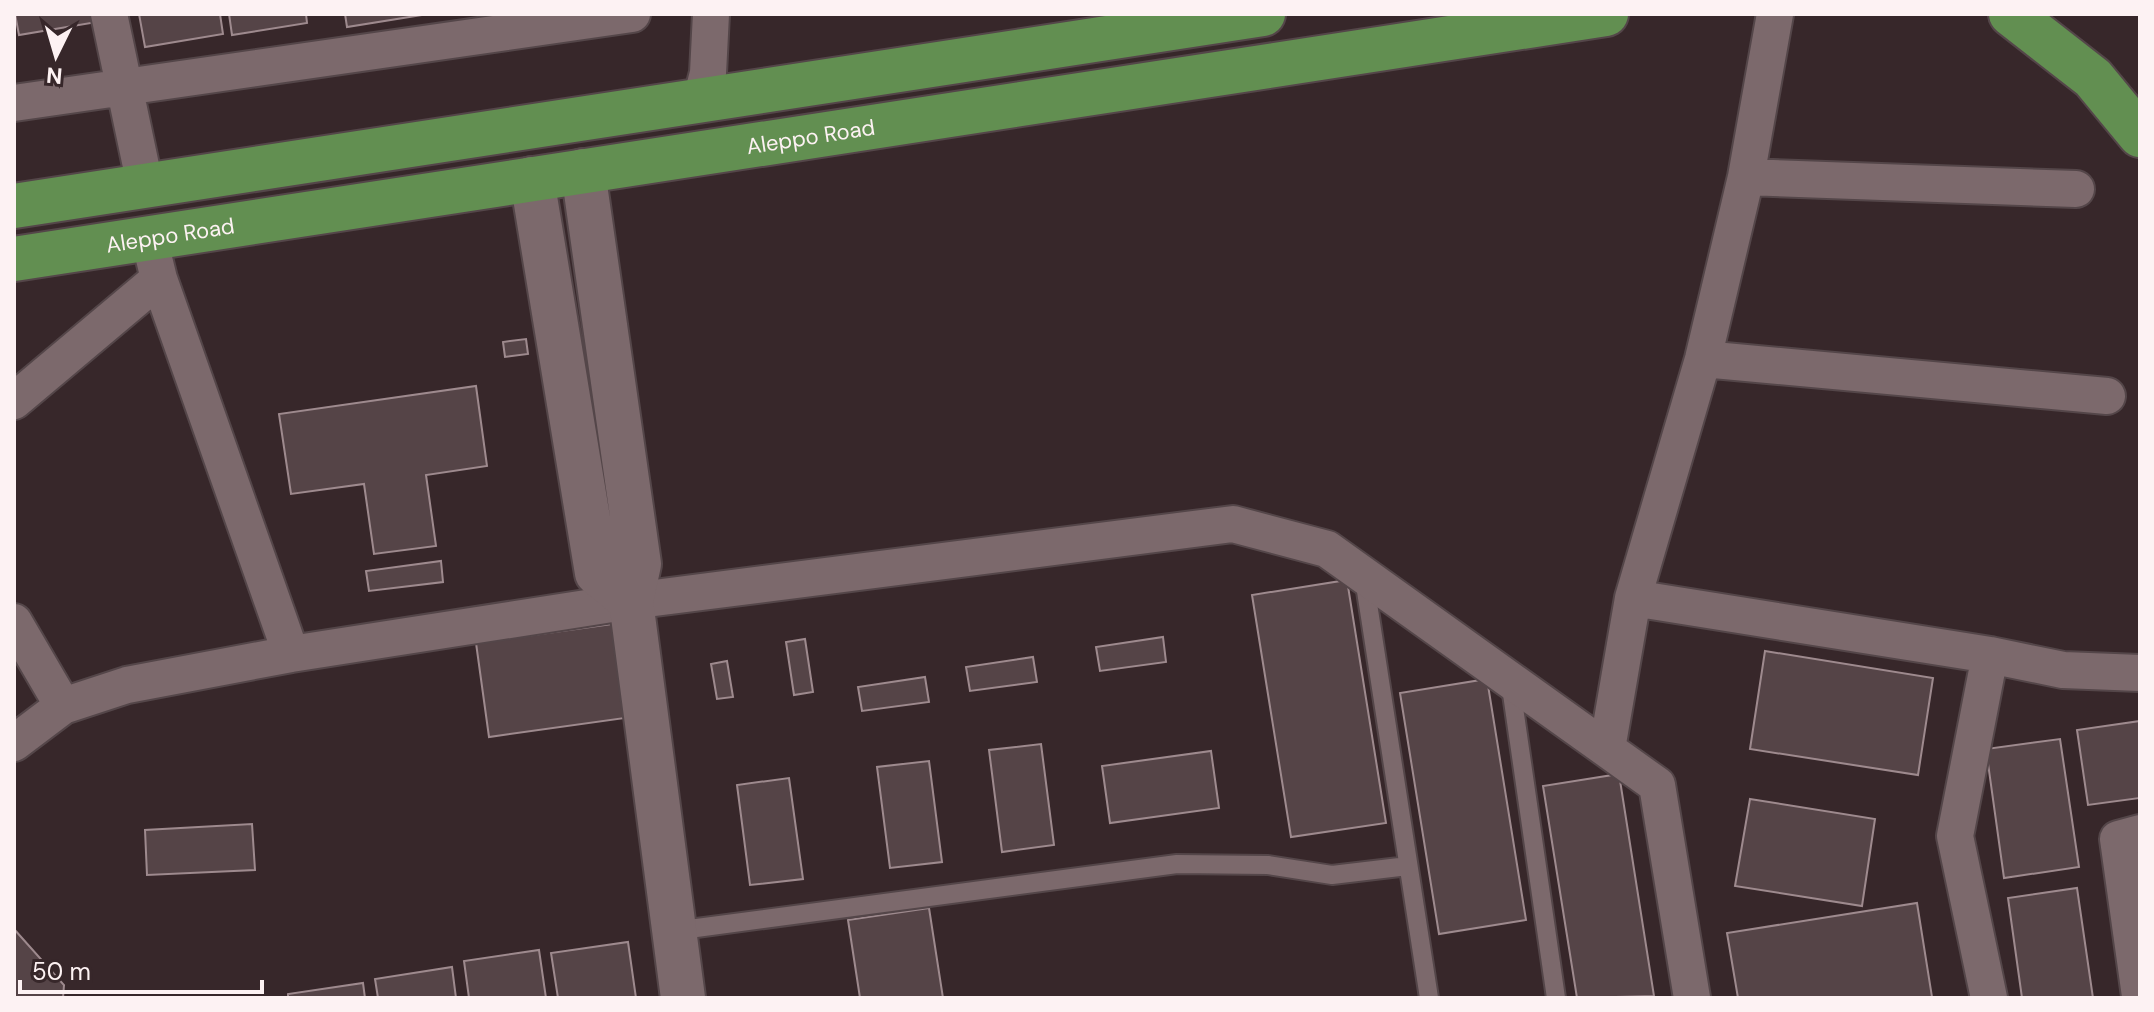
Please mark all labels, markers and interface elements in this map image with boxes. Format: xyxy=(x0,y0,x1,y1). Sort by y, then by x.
north arrow xyxy=(16,16,96,96)
text: N xyxy=(45,60,64,91)
street label: Aleppo Road xyxy=(744,112,877,161)
street label: Aleppo Road xyxy=(104,211,236,259)
scale bar xyxy=(20,944,262,994)
text: 50 m xyxy=(32,956,91,987)

